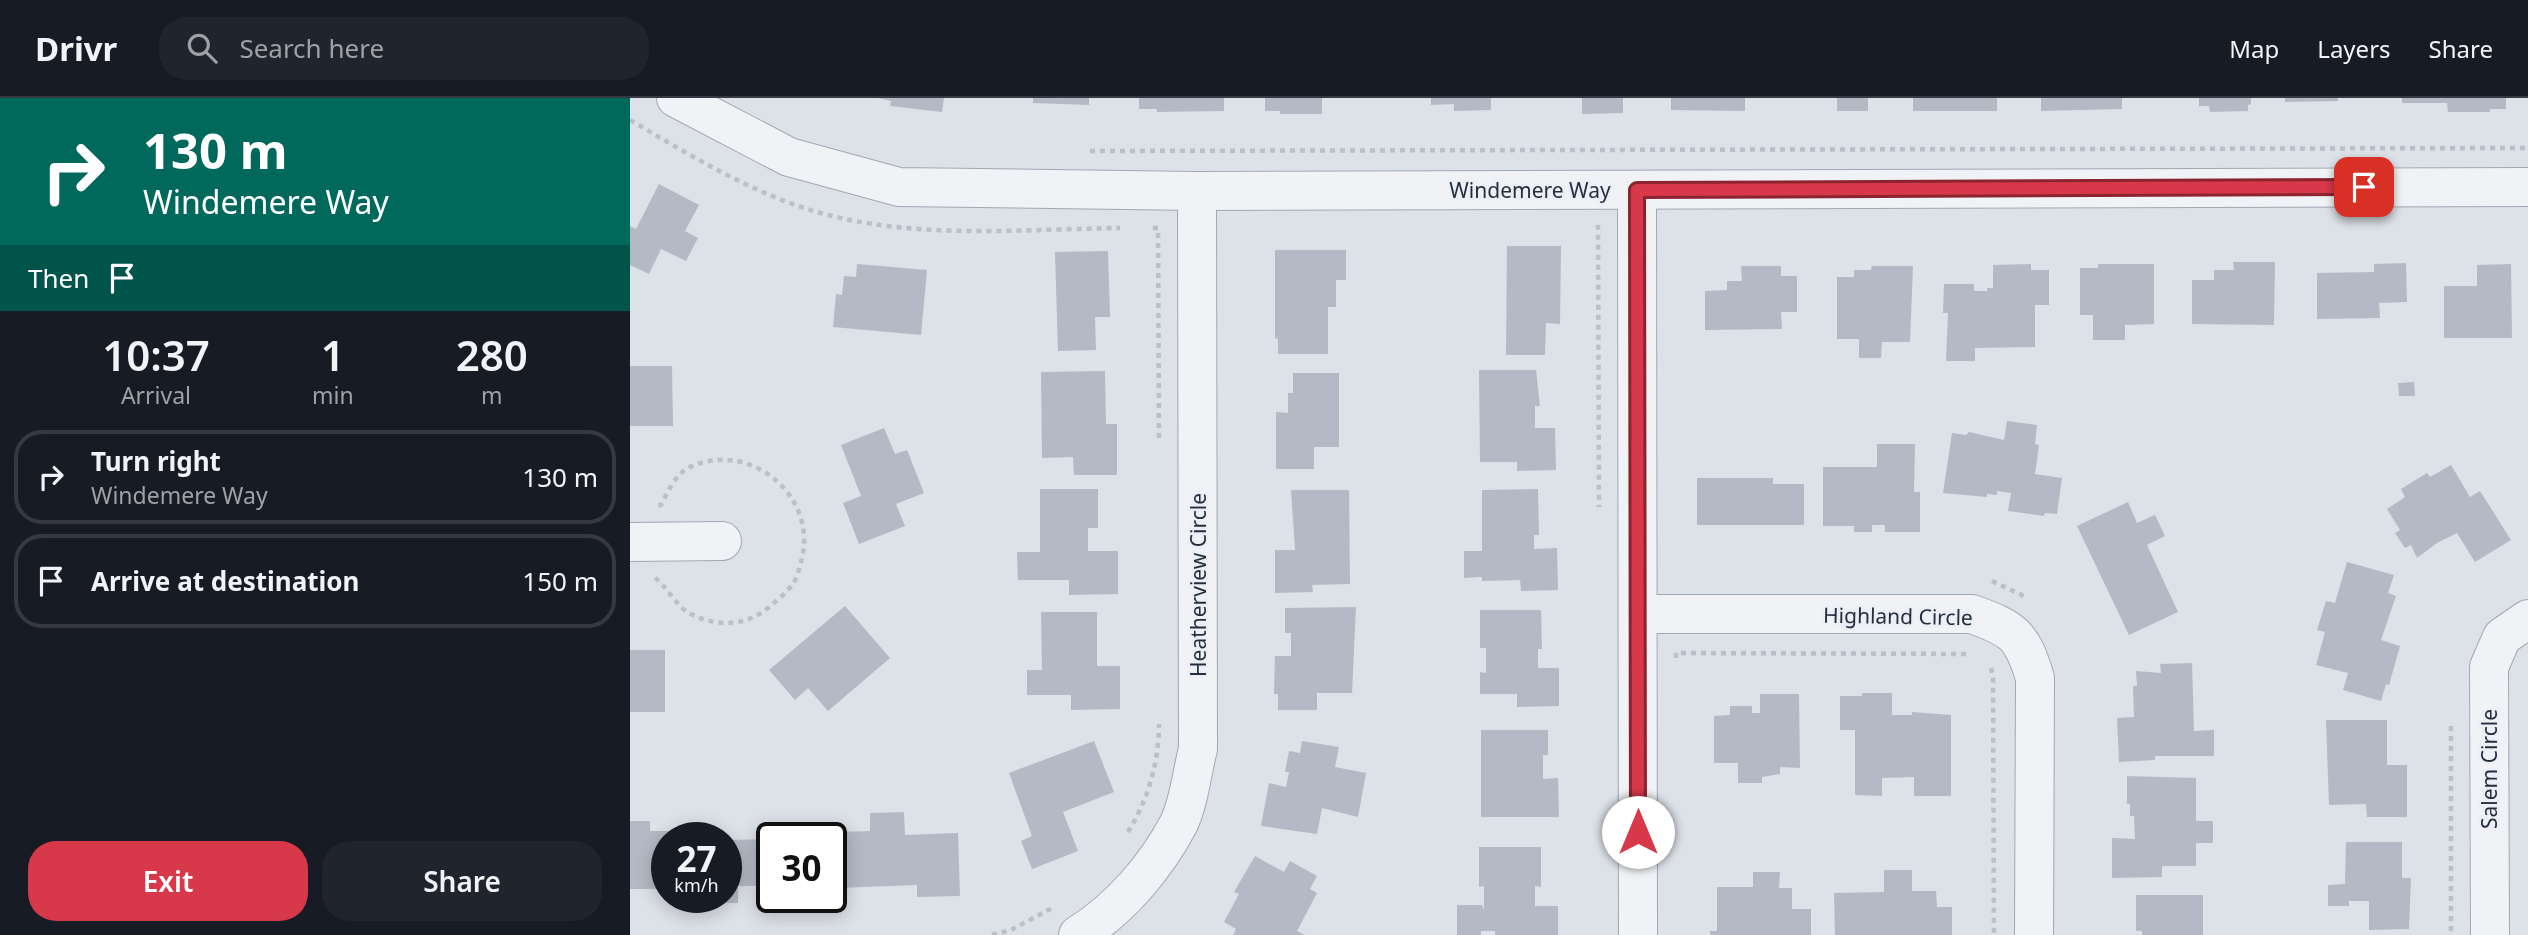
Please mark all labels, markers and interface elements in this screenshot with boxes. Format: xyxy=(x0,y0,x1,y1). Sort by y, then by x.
search box xyxy=(159,17,649,80)
text: Drivr xyxy=(35,26,117,71)
icon: search xyxy=(183,29,221,67)
text: Search here xyxy=(239,30,384,66)
text: Map xyxy=(2229,32,2279,65)
text: Layers xyxy=(2317,32,2391,65)
text: Share xyxy=(2429,32,2493,65)
text: 130 m xyxy=(143,117,288,183)
icon: right xyxy=(28,126,119,217)
pin xyxy=(2334,157,2394,217)
icon: arrive xyxy=(2345,168,2383,206)
street label: Windemere Way xyxy=(1449,176,1611,204)
text: Windemere Way xyxy=(143,180,389,223)
icon: arrive xyxy=(103,259,141,297)
text: Then xyxy=(28,260,89,296)
text: 10:37 xyxy=(102,326,210,383)
text: 1 xyxy=(321,326,345,383)
text: 280 xyxy=(456,326,528,383)
text: Arrival xyxy=(121,379,191,411)
text: min xyxy=(312,379,354,411)
text: m xyxy=(481,379,503,411)
text: Turn right xyxy=(91,443,221,479)
icon: right xyxy=(32,458,70,496)
text: 130 m xyxy=(522,459,598,495)
text: Windemere Way xyxy=(91,479,268,511)
street label: Heatherview Circle xyxy=(1184,493,1212,677)
icon: arrive xyxy=(32,562,70,600)
text: Arrive at destination xyxy=(91,563,360,599)
text: 150 m xyxy=(522,563,598,599)
street label: Highland Circle xyxy=(1823,601,1973,631)
street label: Salem Circle xyxy=(2475,709,2503,829)
position arrow xyxy=(1601,795,1675,869)
speed limit sign: 30 xyxy=(756,822,847,913)
text: 27 xyxy=(676,835,717,882)
button: Exit xyxy=(28,841,308,921)
button: Share xyxy=(322,841,602,921)
text: km/h xyxy=(674,873,719,897)

